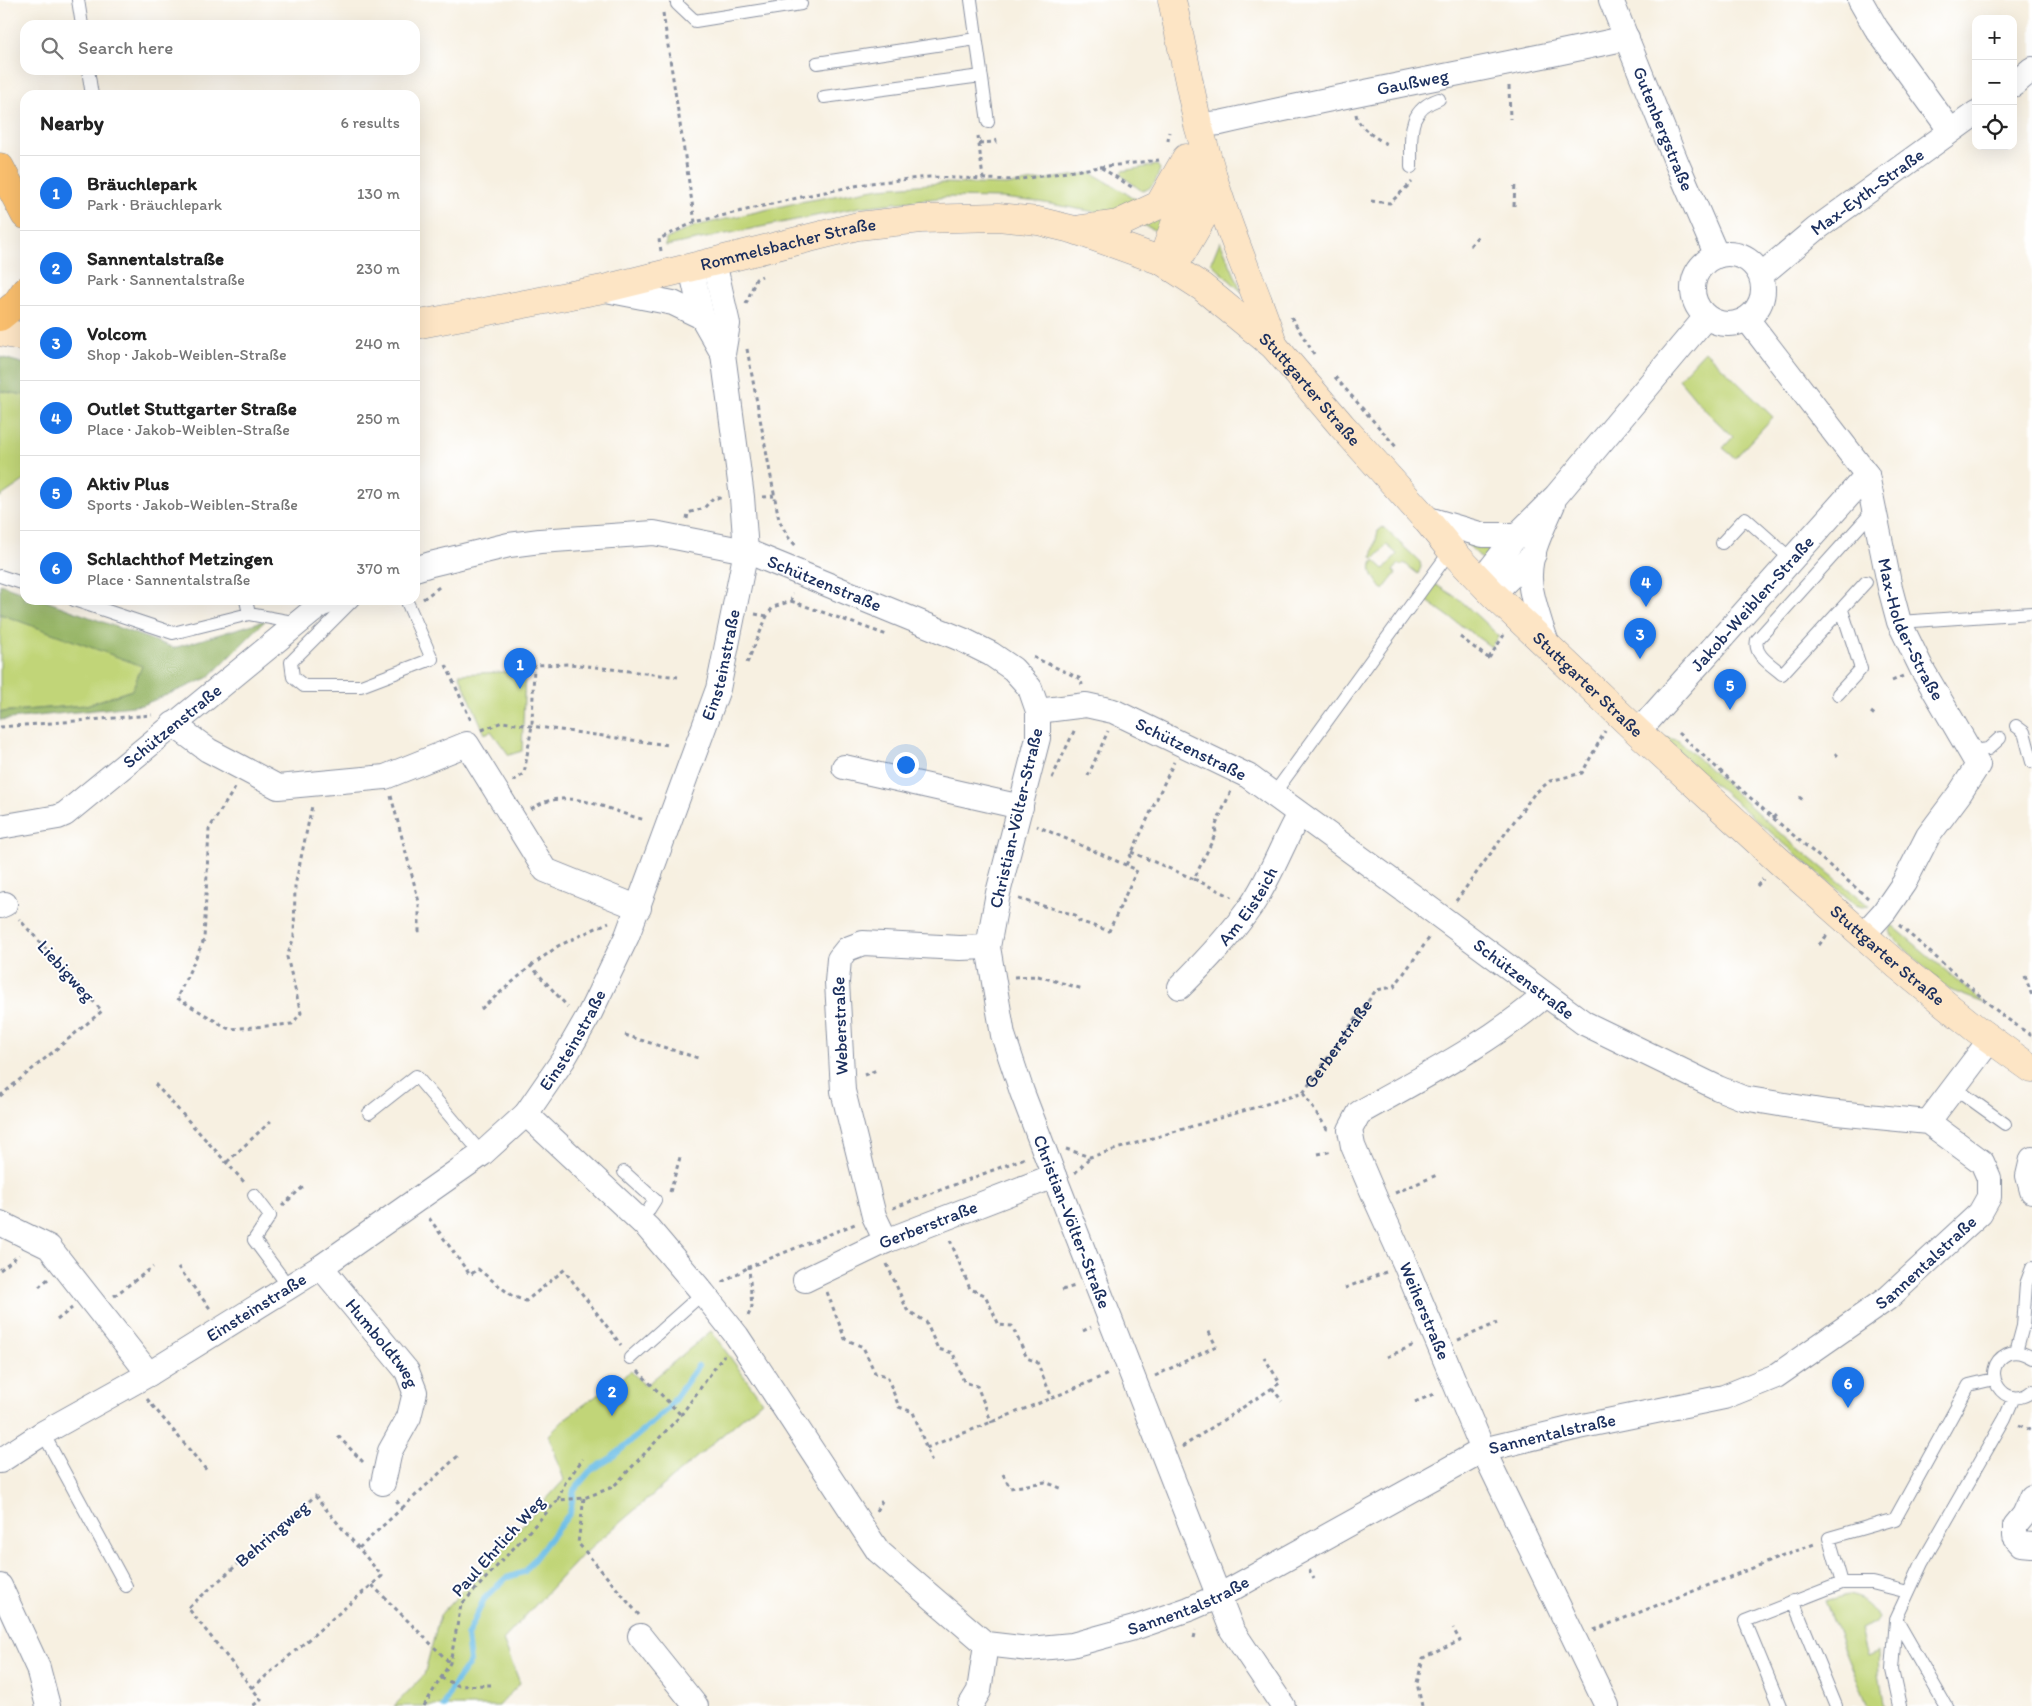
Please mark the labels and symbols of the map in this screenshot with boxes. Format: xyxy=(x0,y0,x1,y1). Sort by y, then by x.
street label: Gutenbergstraße xyxy=(1628,63,1699,194)
street label: Gaußweg xyxy=(1375,64,1451,100)
street label: Max-Eyth-Straße xyxy=(1806,143,1928,240)
street label: Rommelsbacher Straße xyxy=(698,213,877,276)
street label: Stuttgarter Straße xyxy=(1255,327,1366,451)
street label: Jakob-Weiblen-Straße xyxy=(1686,531,1819,676)
street label: Schützenstraße xyxy=(764,550,885,616)
street label: Max-Holder-Straße xyxy=(1873,556,1949,704)
pin: 4 xyxy=(1630,566,1662,607)
street label: Einsteinstraße xyxy=(696,607,745,723)
pin: 3 xyxy=(1624,618,1656,659)
street label: Stuttgarter Straße xyxy=(1528,627,1648,742)
pin: 1 xyxy=(504,648,536,689)
pin: 5 xyxy=(1714,669,1746,710)
street label: Schützenstraße xyxy=(118,679,226,773)
street label: Schützenstraße xyxy=(1132,713,1250,785)
street label: Christian-Völter-Straße xyxy=(985,726,1047,910)
your location xyxy=(893,752,919,778)
street label: Am Eisteich xyxy=(1213,863,1282,950)
street label: Stuttgarter Straße xyxy=(1826,900,1950,1010)
street label: Schützenstraße xyxy=(1469,934,1579,1024)
street label: Liebigweg xyxy=(33,936,100,1007)
street label: Weberstraße xyxy=(827,976,853,1076)
street label: Einsteinstraße xyxy=(534,986,611,1095)
street label: Gerberstraße xyxy=(1299,995,1377,1093)
street label: Christian-Völter-Straße xyxy=(1028,1132,1116,1312)
street label: Gerberstraße xyxy=(875,1196,981,1254)
street label: Sannentalstraße xyxy=(1871,1211,1981,1315)
street label: Weiherstraße xyxy=(1394,1259,1455,1363)
street label: Einsteinstraße xyxy=(202,1268,310,1347)
street label: Humboldtweg xyxy=(341,1294,424,1392)
pin: 6 xyxy=(1832,1367,1864,1408)
pin: 2 xyxy=(596,1375,628,1416)
street label: Sannentalstraße xyxy=(1486,1409,1618,1459)
street label: Paul Ehrlich Weg xyxy=(447,1490,550,1601)
street label: Behringweg xyxy=(230,1495,314,1572)
street label: Sannentalstraße xyxy=(1125,1571,1253,1640)

